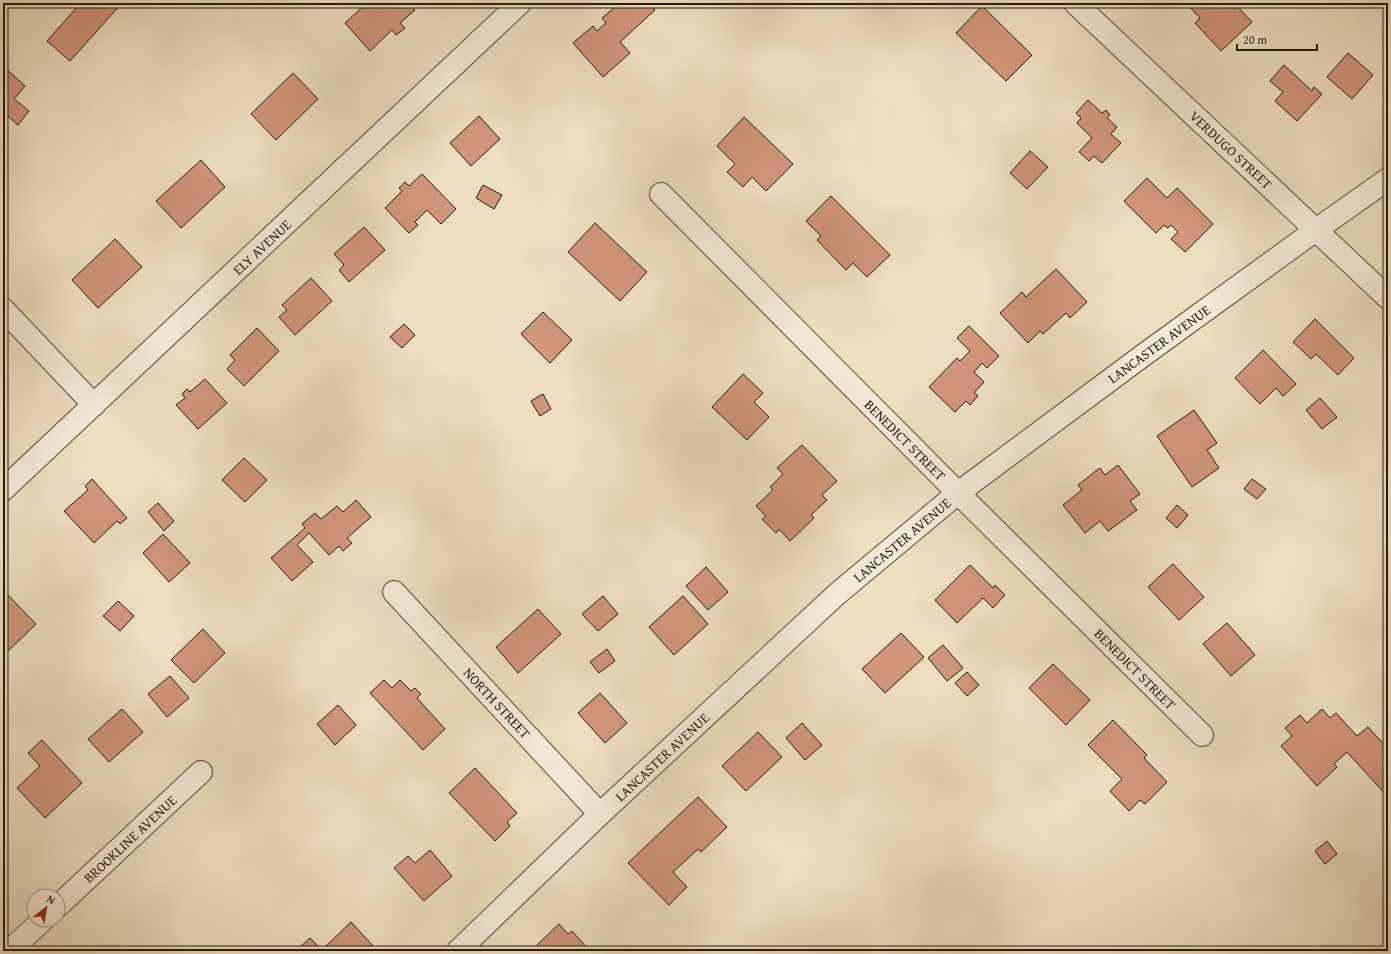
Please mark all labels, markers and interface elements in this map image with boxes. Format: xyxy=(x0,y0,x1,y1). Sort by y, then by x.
scale bar xyxy=(1237,26,1317,52)
text: 20 m xyxy=(1243,31,1267,48)
street label: VERDUGO STREET xyxy=(1185,106,1277,194)
street label: ELY AVENUE xyxy=(228,215,296,279)
street label: LANCASTER AVENUE xyxy=(1104,300,1214,388)
street label: BENEDICT STREET xyxy=(860,395,950,485)
street label: LANCASTER AVENUE xyxy=(849,493,955,587)
street label: BENEDICT STREET xyxy=(1090,624,1180,714)
street label: NORTH STREET xyxy=(459,663,535,743)
street label: LANCASTER AVENUE xyxy=(611,708,713,806)
street label: BROOKLINE AVENUE xyxy=(79,790,181,888)
north arrow xyxy=(26,888,66,928)
text: N xyxy=(44,891,59,909)

